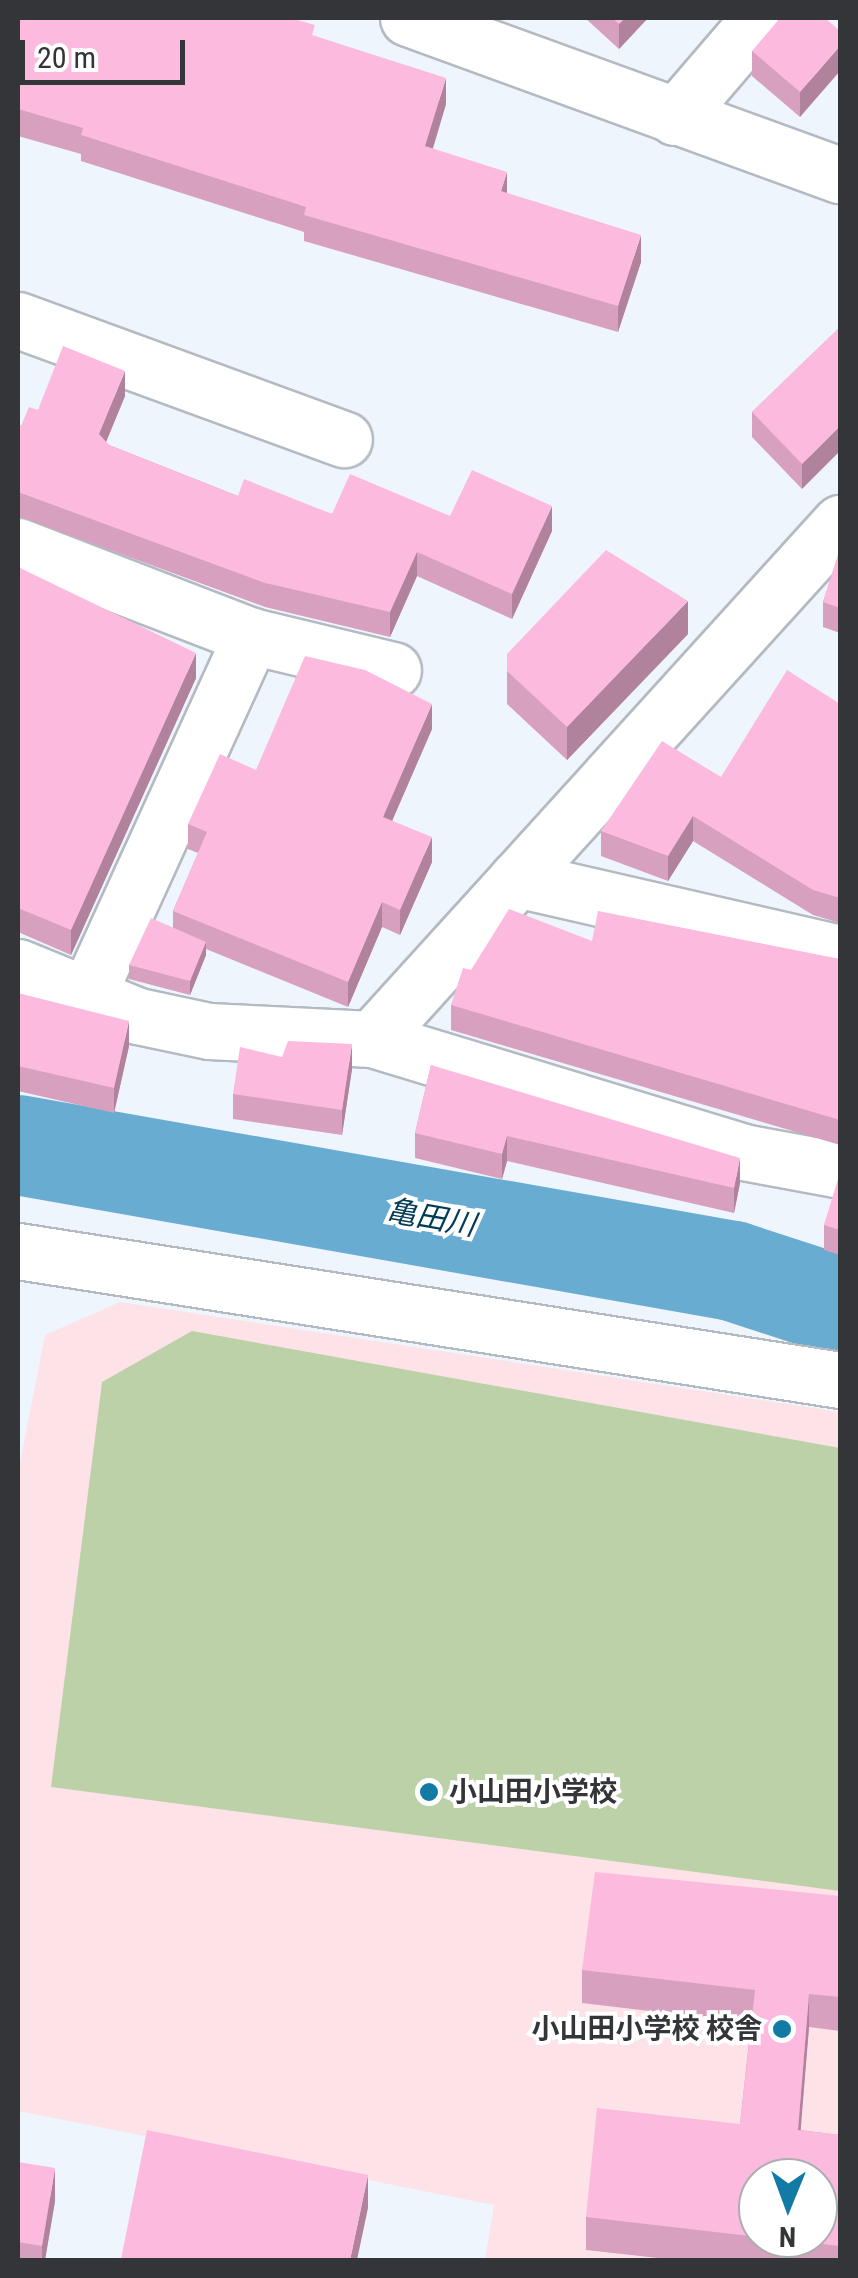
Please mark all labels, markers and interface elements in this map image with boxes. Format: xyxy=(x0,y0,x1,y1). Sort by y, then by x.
scale bar xyxy=(25,20,190,82)
text: 20 m xyxy=(37,40,96,75)
water label: 亀田川 xyxy=(384,1192,478,1244)
place label: 小山田小学校 xyxy=(449,1775,617,1809)
marker: 小山田小学校 xyxy=(418,1781,440,1803)
place label: 小山田小学校 校舎 xyxy=(532,2012,762,2046)
marker: 小山田小学校 校舎 xyxy=(771,2018,793,2040)
north arrow xyxy=(738,2158,838,2258)
text: N xyxy=(779,2220,796,2253)

